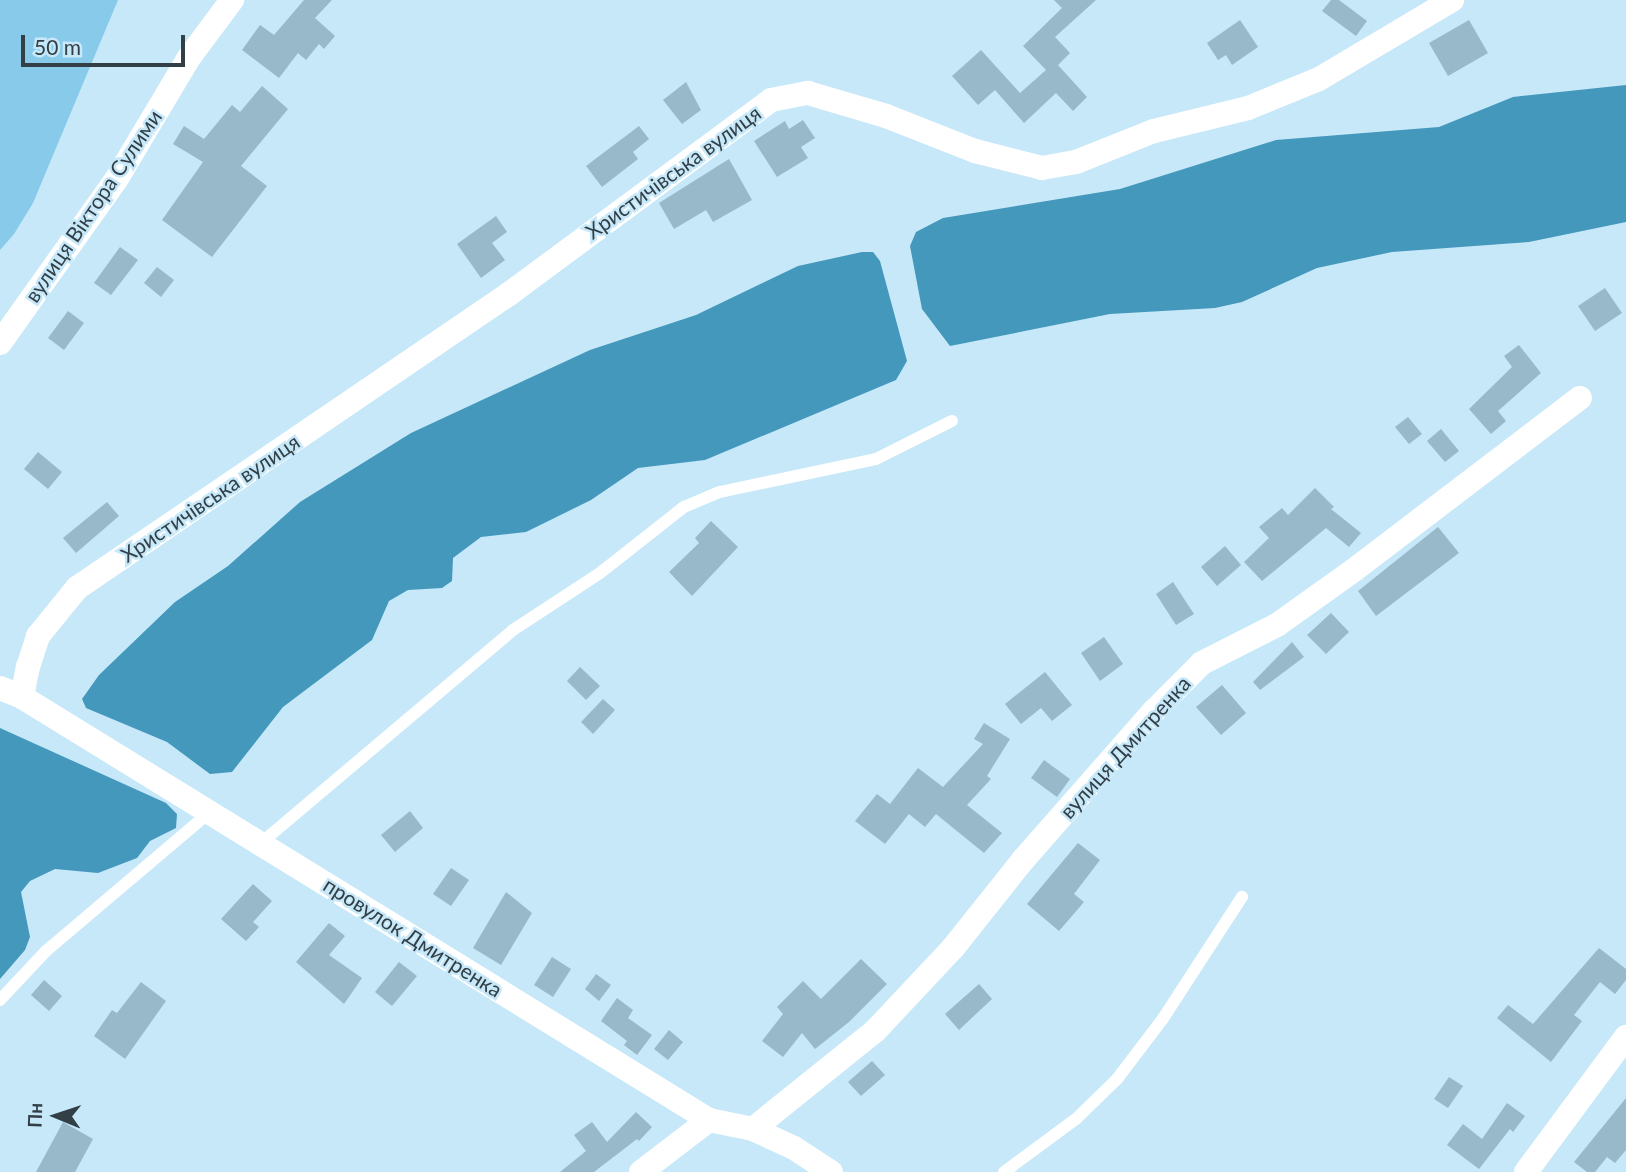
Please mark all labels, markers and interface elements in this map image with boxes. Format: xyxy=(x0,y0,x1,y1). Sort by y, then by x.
scale bar xyxy=(24,21,189,65)
text: 50 m xyxy=(34,34,81,59)
street label: Христичівська вулиця xyxy=(580,100,766,244)
street label: вулиця Віктора Сулими xyxy=(19,105,167,307)
street label: Христичівська вулиця xyxy=(116,429,304,567)
street label: вулиця Дмитренка xyxy=(1055,671,1195,823)
street label: провулок Дмитренка xyxy=(319,872,507,1002)
north arrow xyxy=(21,1081,91,1151)
text: Пн xyxy=(23,1102,46,1128)

